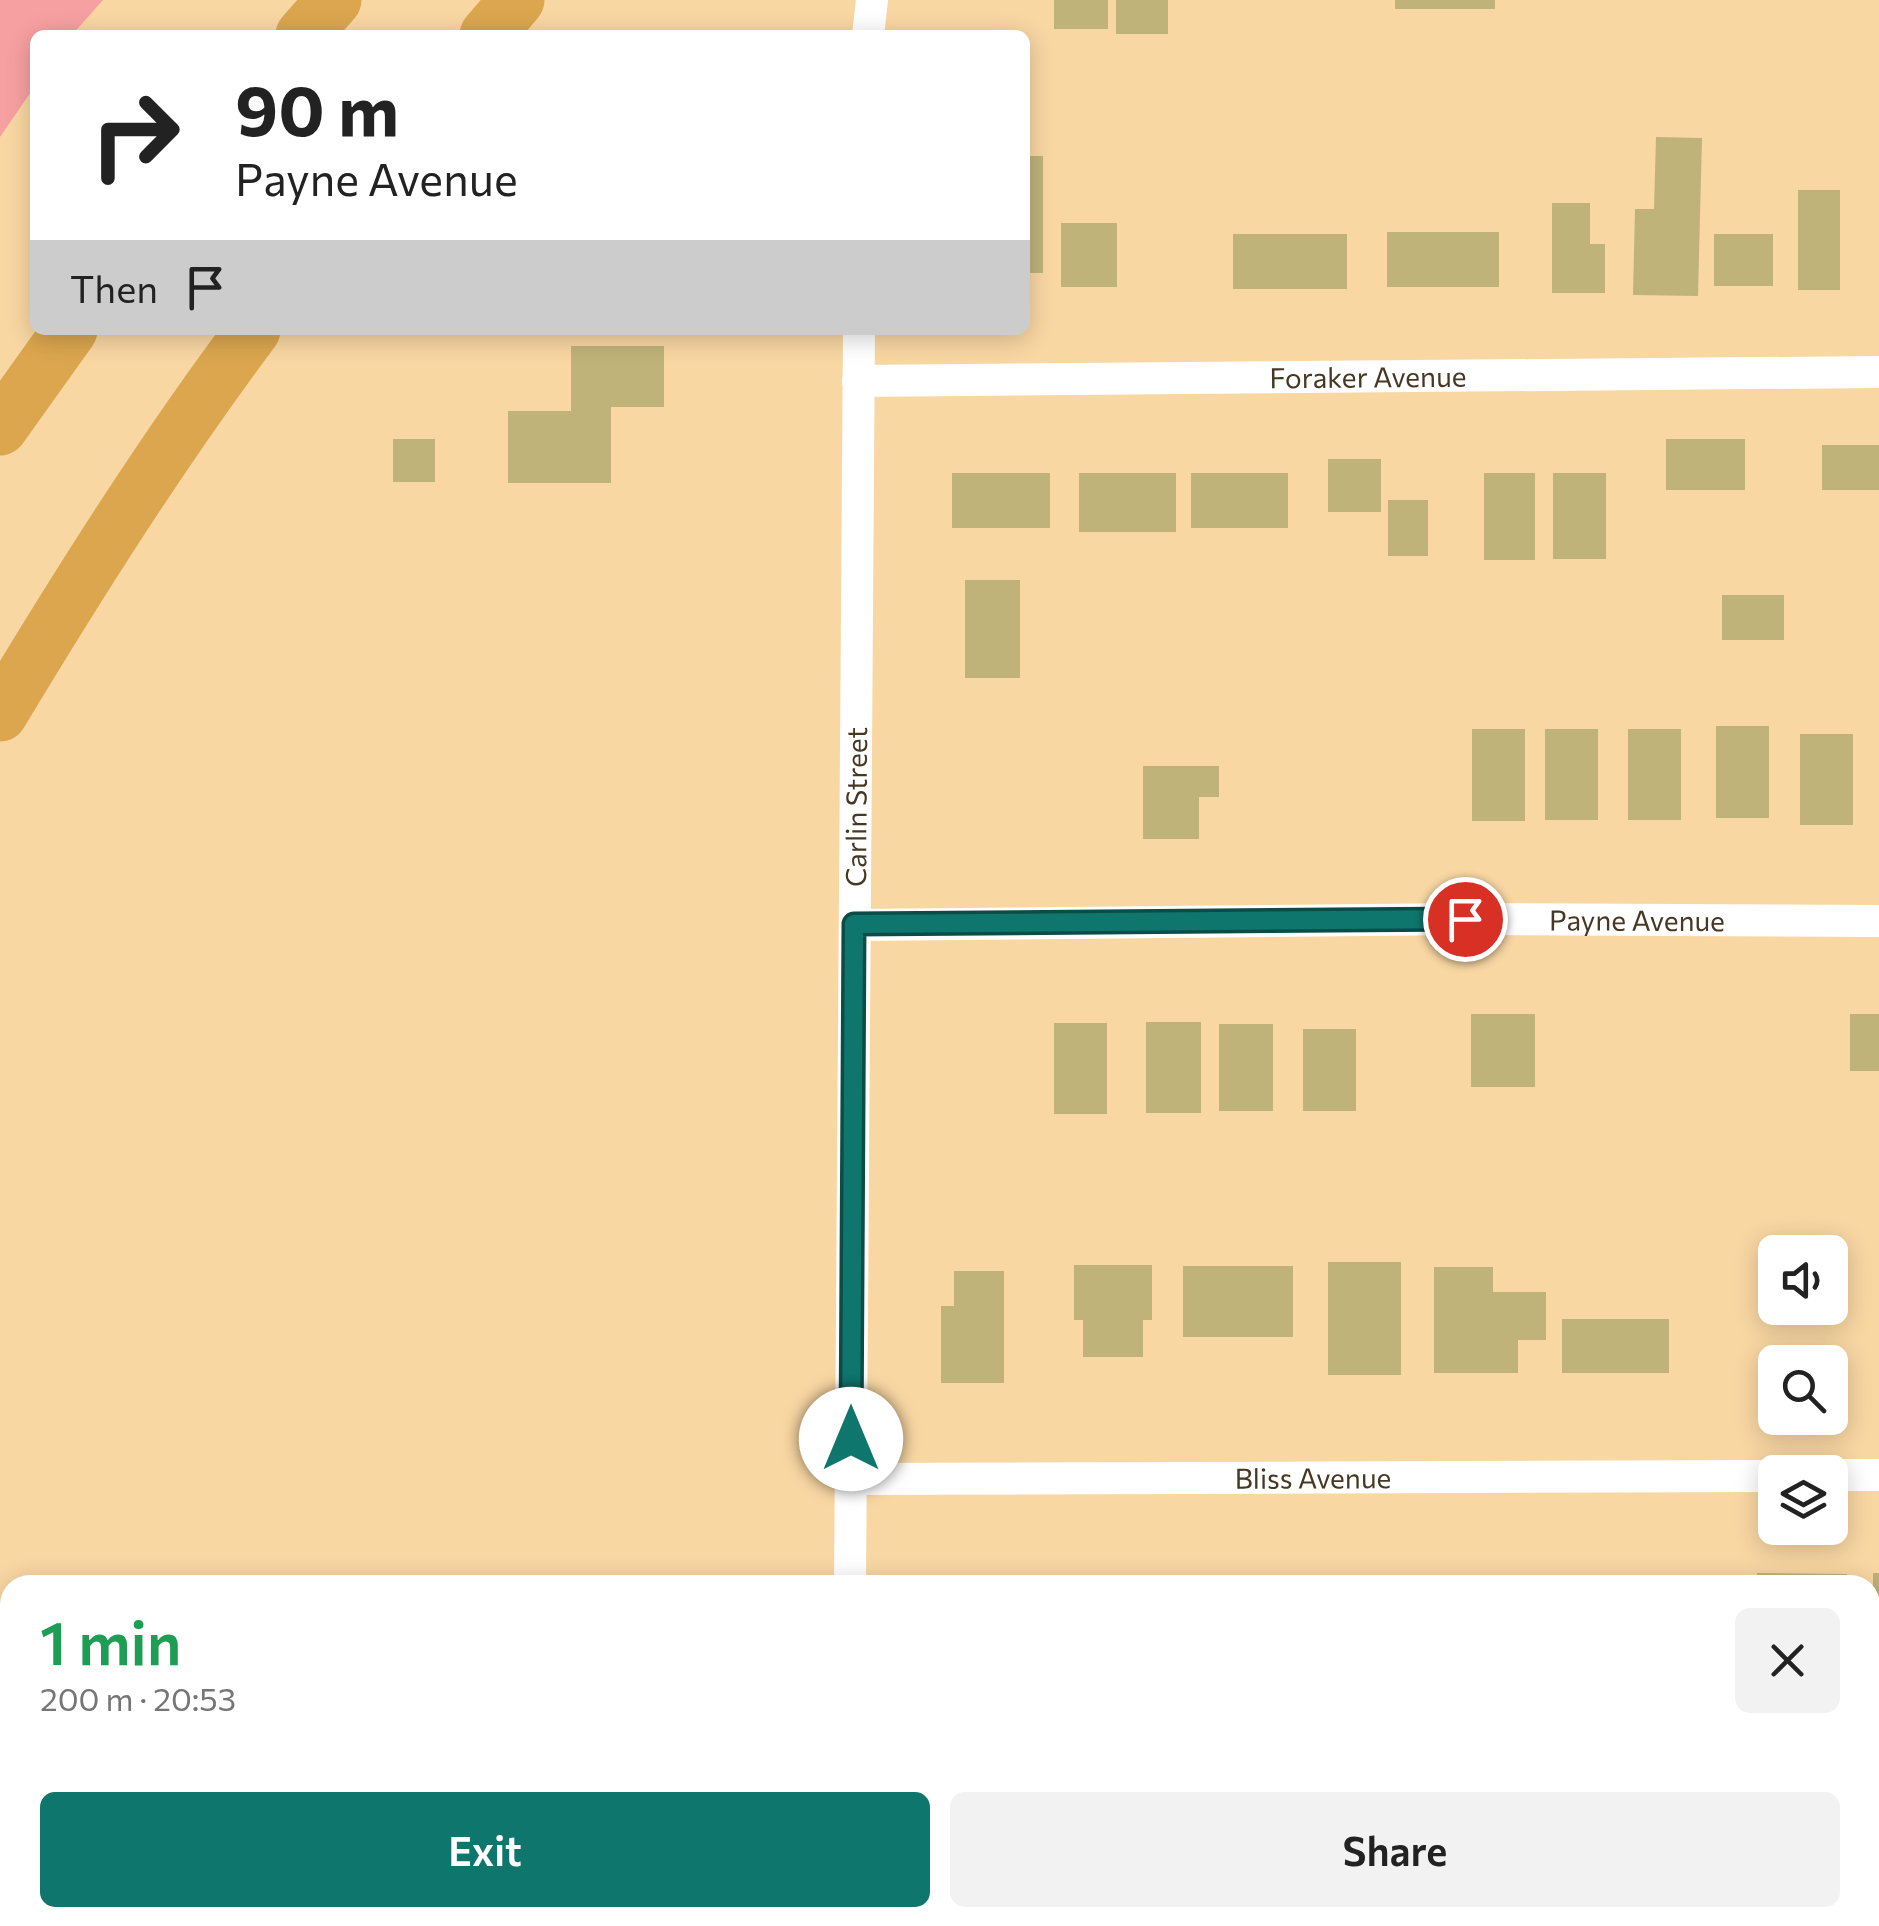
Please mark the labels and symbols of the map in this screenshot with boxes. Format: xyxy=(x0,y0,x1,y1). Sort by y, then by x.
street label: Foraker Avenue xyxy=(1269,359,1467,394)
street label: Carlin Street xyxy=(838,727,873,887)
pin xyxy=(1423,877,1508,962)
street label: Payne Avenue xyxy=(1549,902,1725,937)
position arrow xyxy=(799,1387,903,1491)
street label: Bliss Avenue xyxy=(1235,1460,1391,1495)

